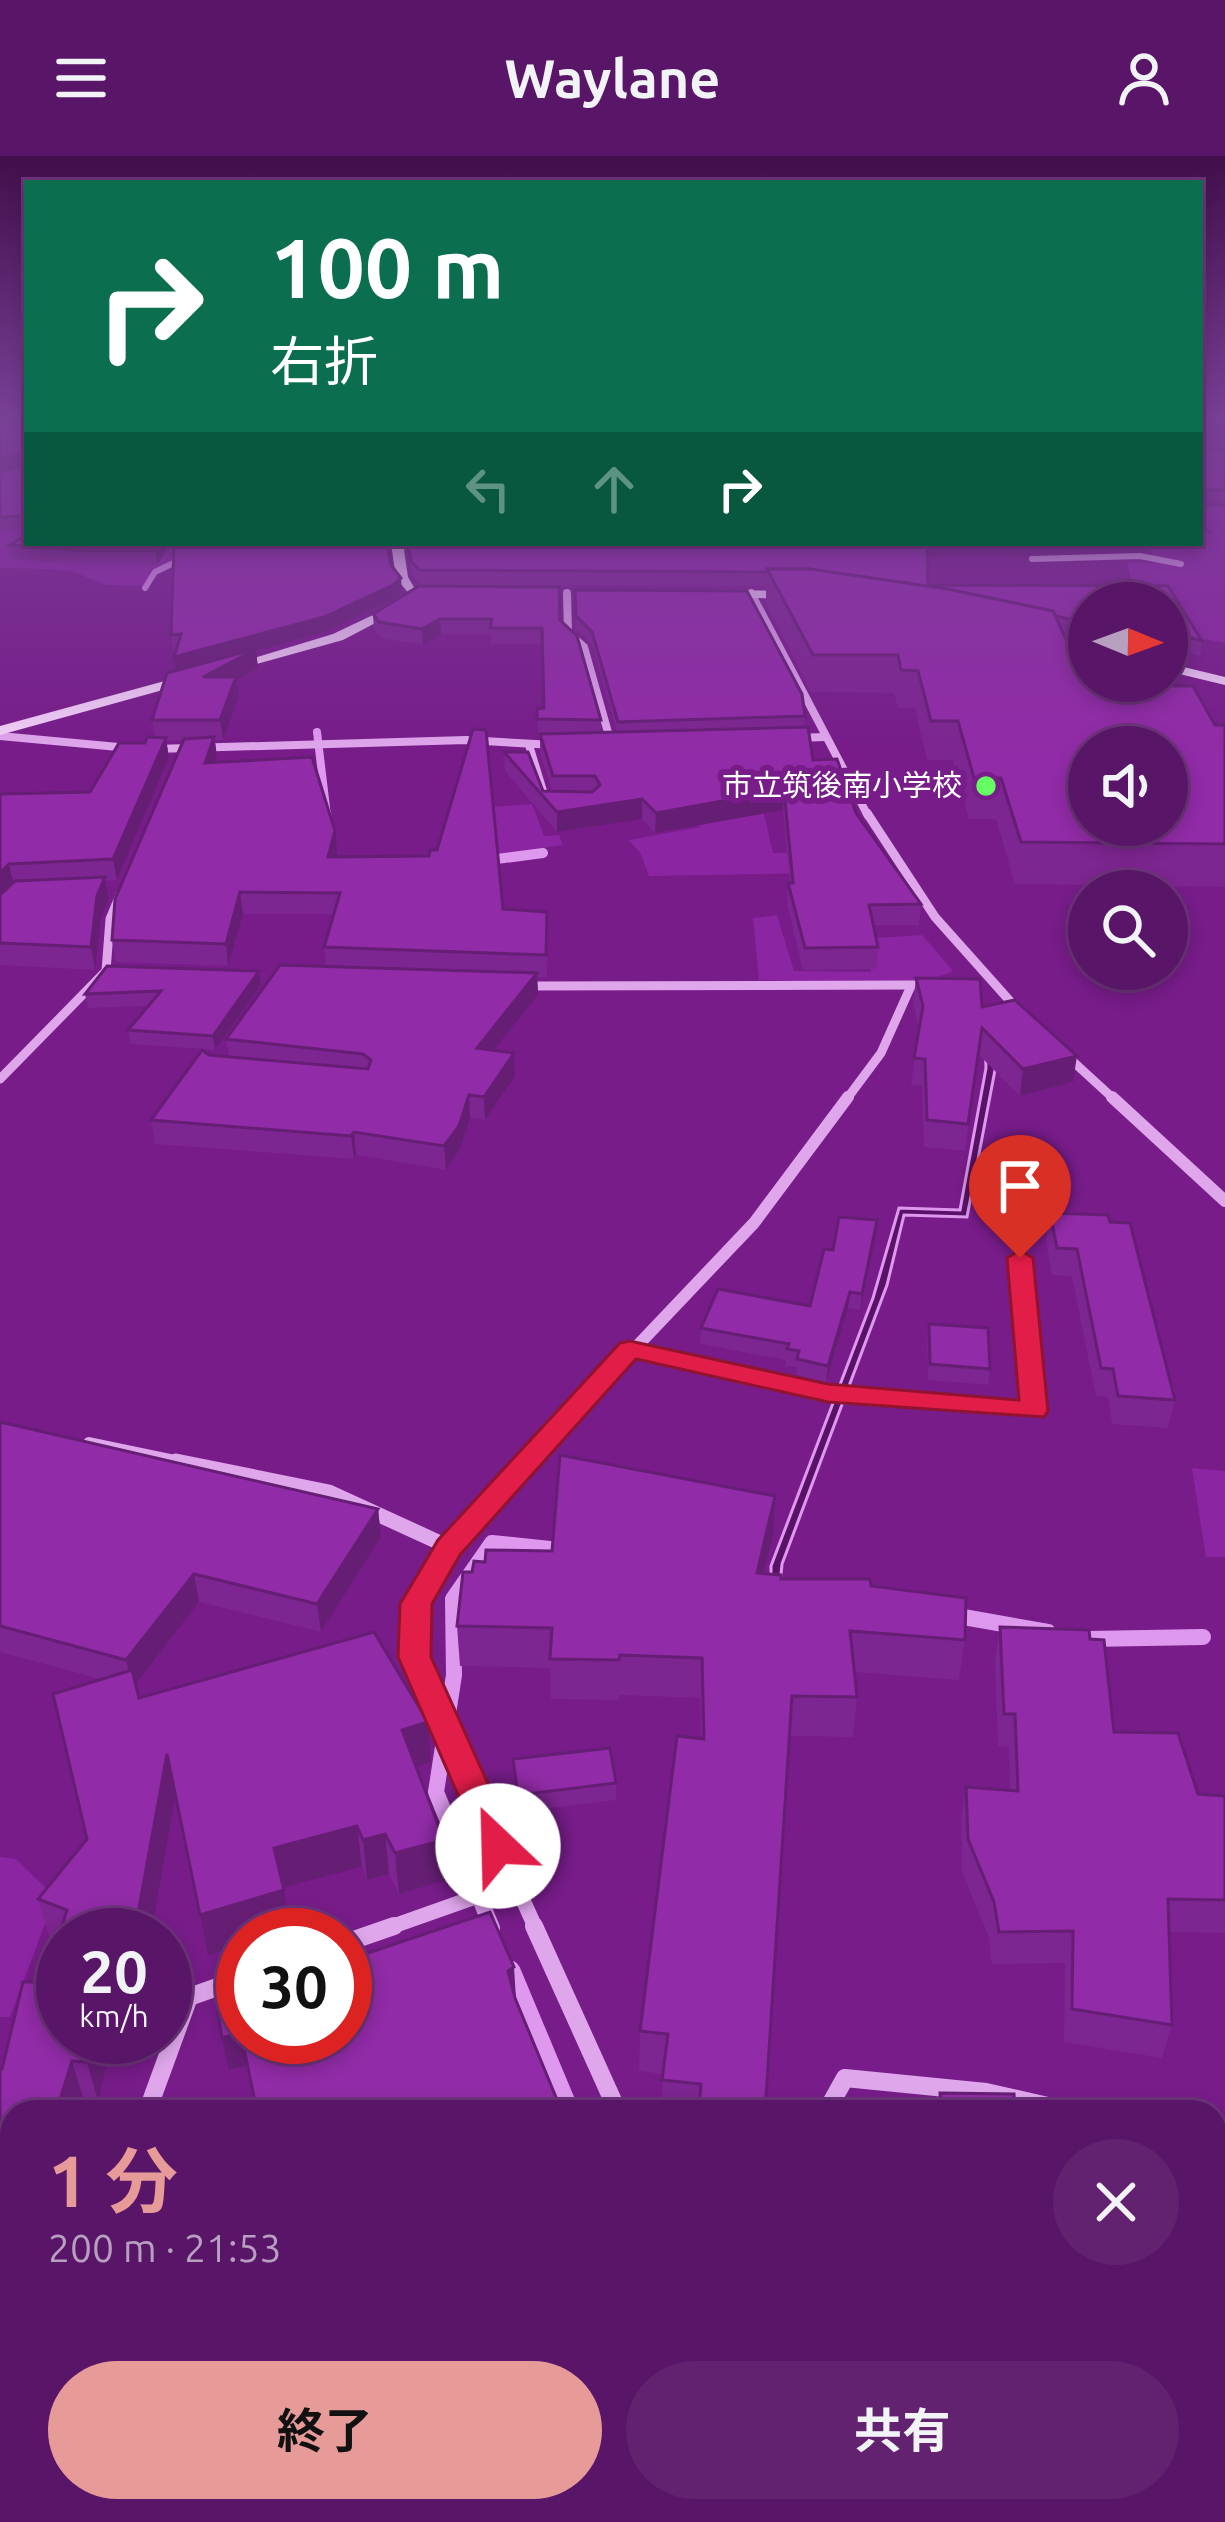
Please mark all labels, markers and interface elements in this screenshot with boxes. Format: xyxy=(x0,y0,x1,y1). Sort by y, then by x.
icon: menu xyxy=(48,45,114,111)
icon: person xyxy=(1111,45,1177,111)
text: Waylane xyxy=(505,48,720,108)
text: 100 m xyxy=(270,220,504,314)
icon: right xyxy=(72,228,228,384)
text: 右折 xyxy=(270,331,378,391)
icon: left xyxy=(455,456,521,522)
icon: ahead xyxy=(581,456,647,522)
icon: right xyxy=(707,456,773,522)
north arrow xyxy=(1068,582,1188,702)
map controls xyxy=(1068,582,1188,990)
button: sound xyxy=(1068,726,1188,846)
place label: 市立筑後南小学校 xyxy=(722,768,962,802)
marker: 市立筑後南小学校 xyxy=(973,773,999,799)
button: search xyxy=(1068,870,1188,990)
pin xyxy=(969,1135,1071,1258)
icon: arrive xyxy=(987,1153,1053,1219)
position arrow xyxy=(435,1783,561,1909)
speed limit sign: 30 xyxy=(216,1908,372,2064)
text: 20 xyxy=(80,1937,148,2004)
text: km/h xyxy=(79,1999,149,2033)
button: close xyxy=(1053,2139,1179,2265)
text: 1 分 xyxy=(48,2140,178,2221)
text: 200 m · 21:53 xyxy=(48,2226,282,2269)
button: 終了 xyxy=(48,2361,602,2499)
button: 共有 xyxy=(626,2361,1179,2499)

